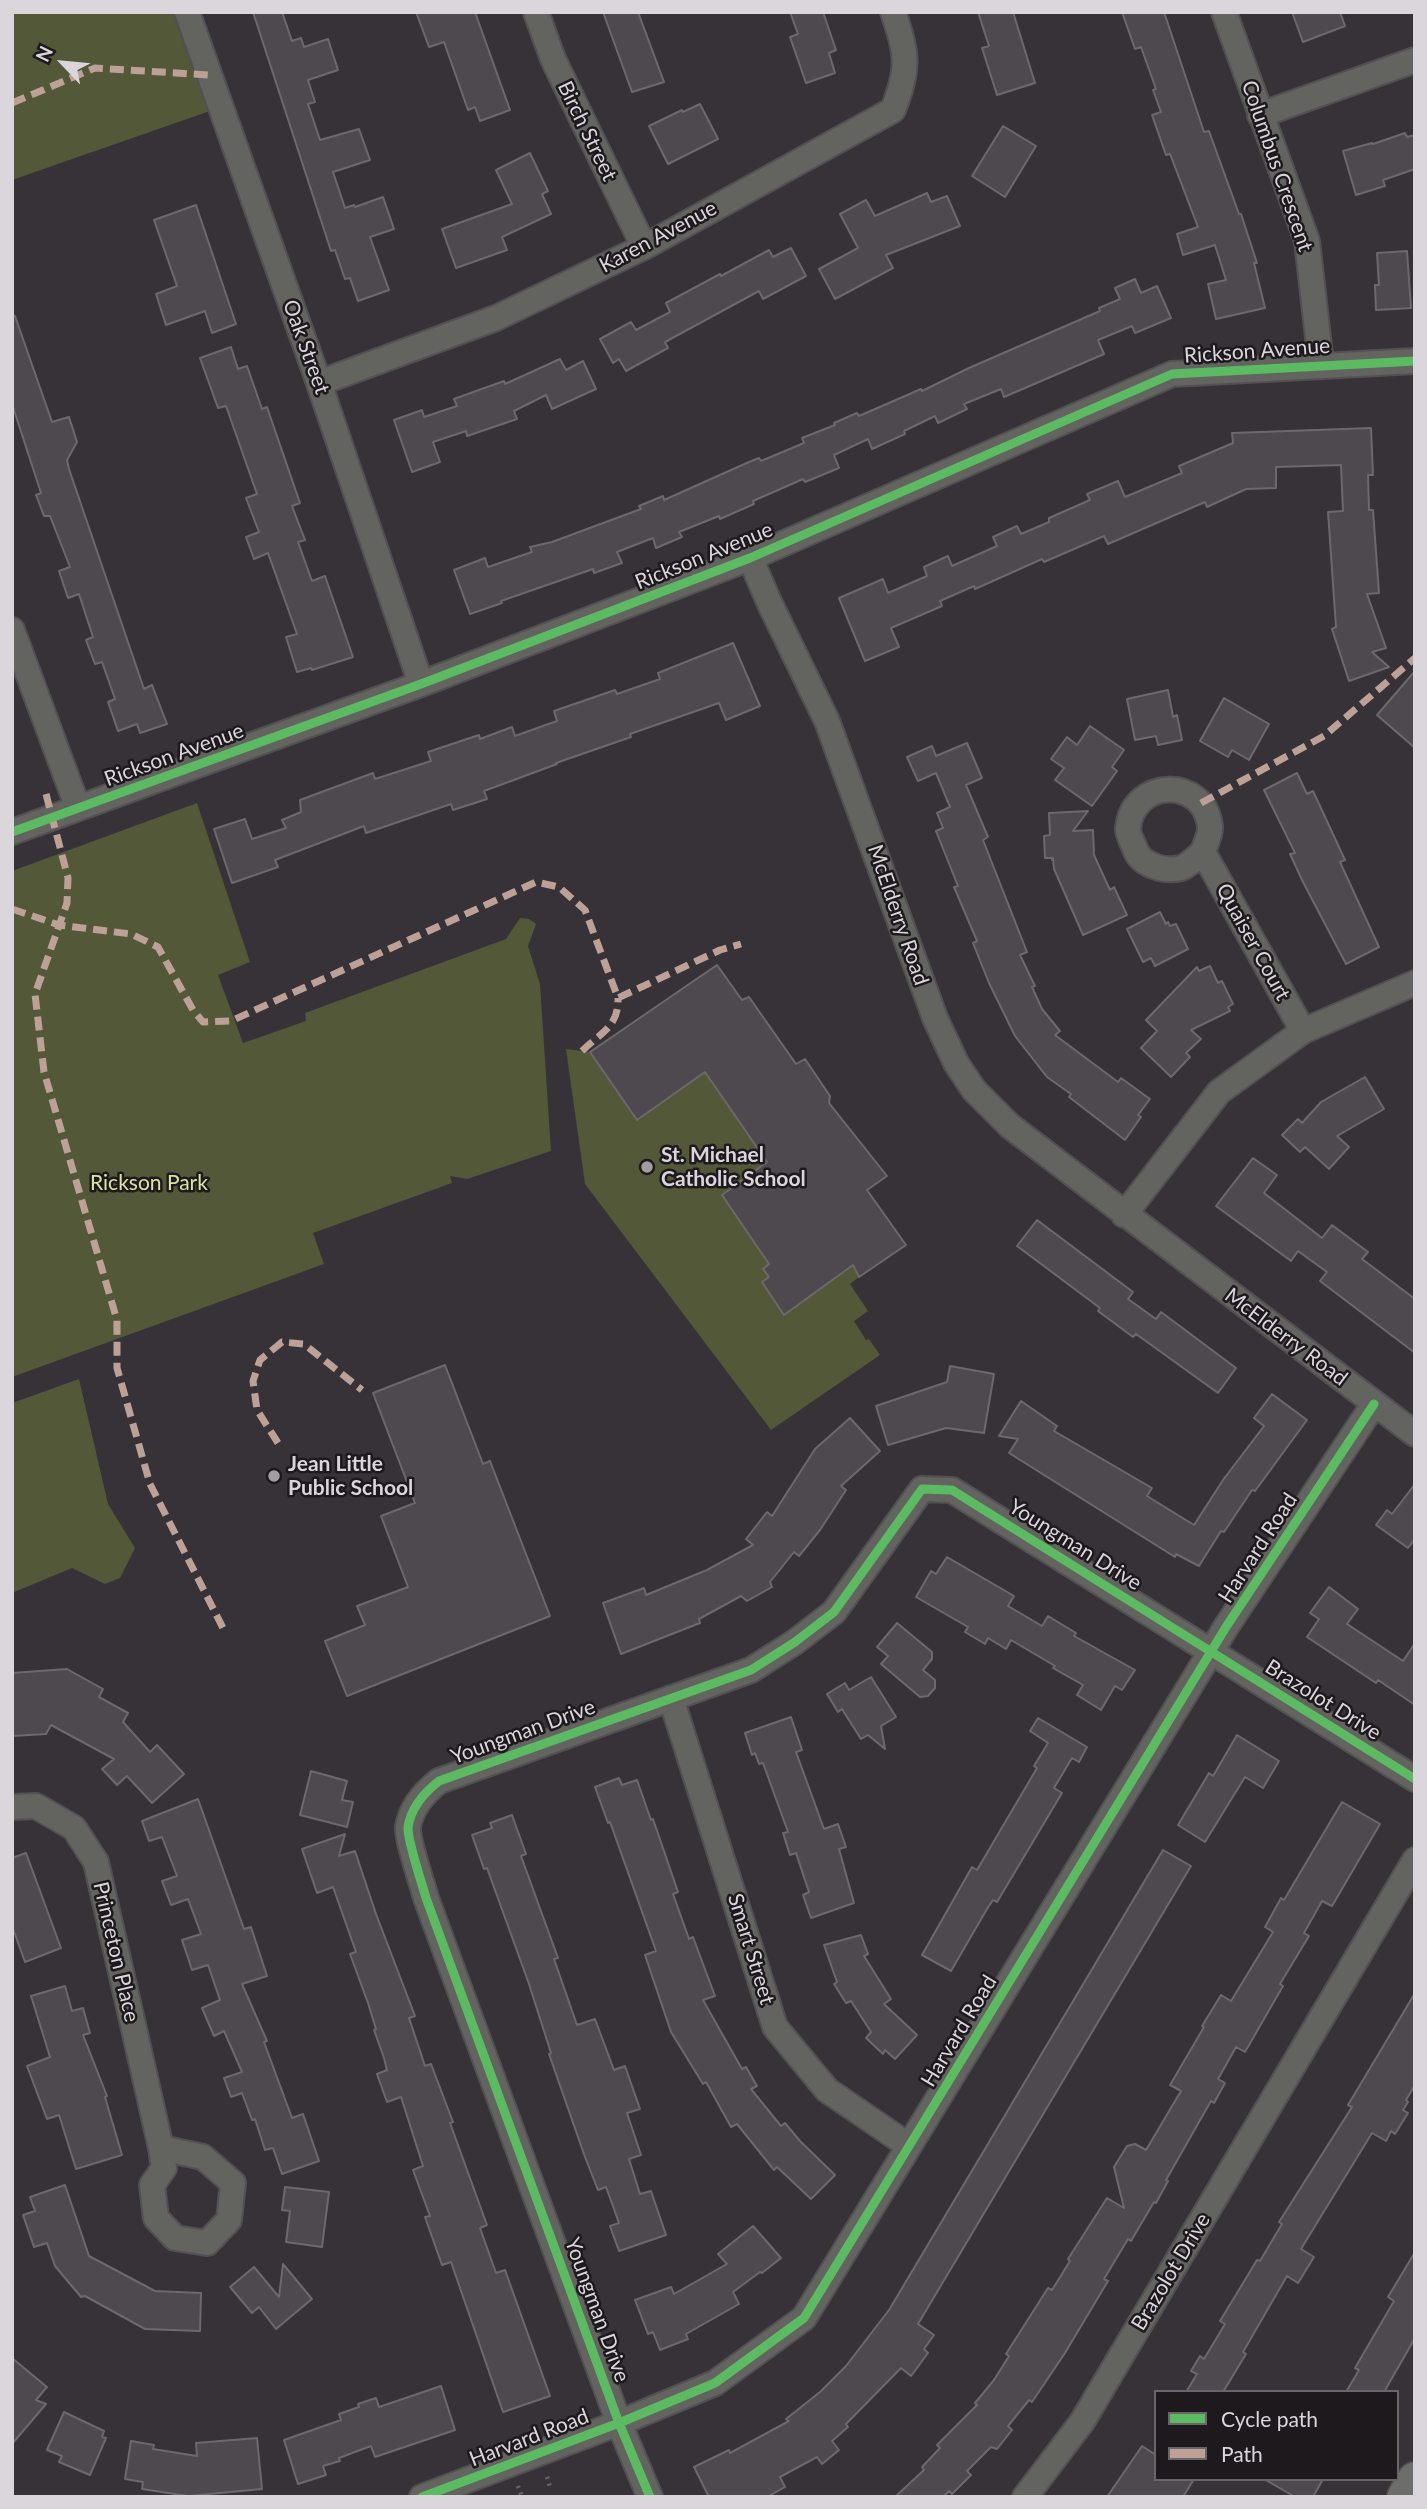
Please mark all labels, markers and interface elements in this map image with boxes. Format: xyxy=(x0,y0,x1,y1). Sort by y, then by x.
north arrow xyxy=(28,28,98,98)
text: N xyxy=(30,42,57,65)
street label: Birch Street xyxy=(552,77,622,185)
street label: Columbus Crescent xyxy=(1236,77,1318,255)
street label: Karen Avenue xyxy=(595,196,721,278)
street label: Oak Street xyxy=(277,296,335,398)
street label: Rickson Avenue xyxy=(1183,333,1331,369)
street label: Rickson Avenue xyxy=(631,517,777,595)
street label: Rickson Avenue xyxy=(101,718,247,792)
street label: McElderry Road xyxy=(862,841,934,989)
street label: Quaiser Court xyxy=(1211,879,1295,1005)
place label: St. Michael Catholic School xyxy=(661,1142,806,1192)
marker: St. Michael Catholic School xyxy=(639,1159,655,1175)
park label: Rickson Park xyxy=(90,1170,208,1196)
street label: McElderry Road xyxy=(1220,1283,1352,1391)
place label: Jean Little Public School xyxy=(288,1451,413,1501)
marker: Jean Little Public School xyxy=(266,1468,282,1484)
street label: Harvard Road xyxy=(1213,1488,1303,1608)
street label: Youngman Drive xyxy=(1004,1494,1146,1596)
street label: Brazolot Drive xyxy=(1260,1654,1386,1746)
street label: Youngman Drive xyxy=(447,1694,599,1770)
street label: Princeton Place xyxy=(88,1879,144,2025)
street label: Smart Street xyxy=(722,1890,780,2008)
street label: Harvard Road xyxy=(916,1971,1002,2091)
street label: Brazolot Drive xyxy=(1126,2209,1216,2335)
street label: Youngman Drive xyxy=(559,2234,635,2386)
legend xyxy=(1154,2390,1399,2481)
street label: Harvard Road xyxy=(466,2404,592,2472)
text: Cycle path xyxy=(1221,2406,1318,2431)
text: Path xyxy=(1221,2441,1263,2466)

